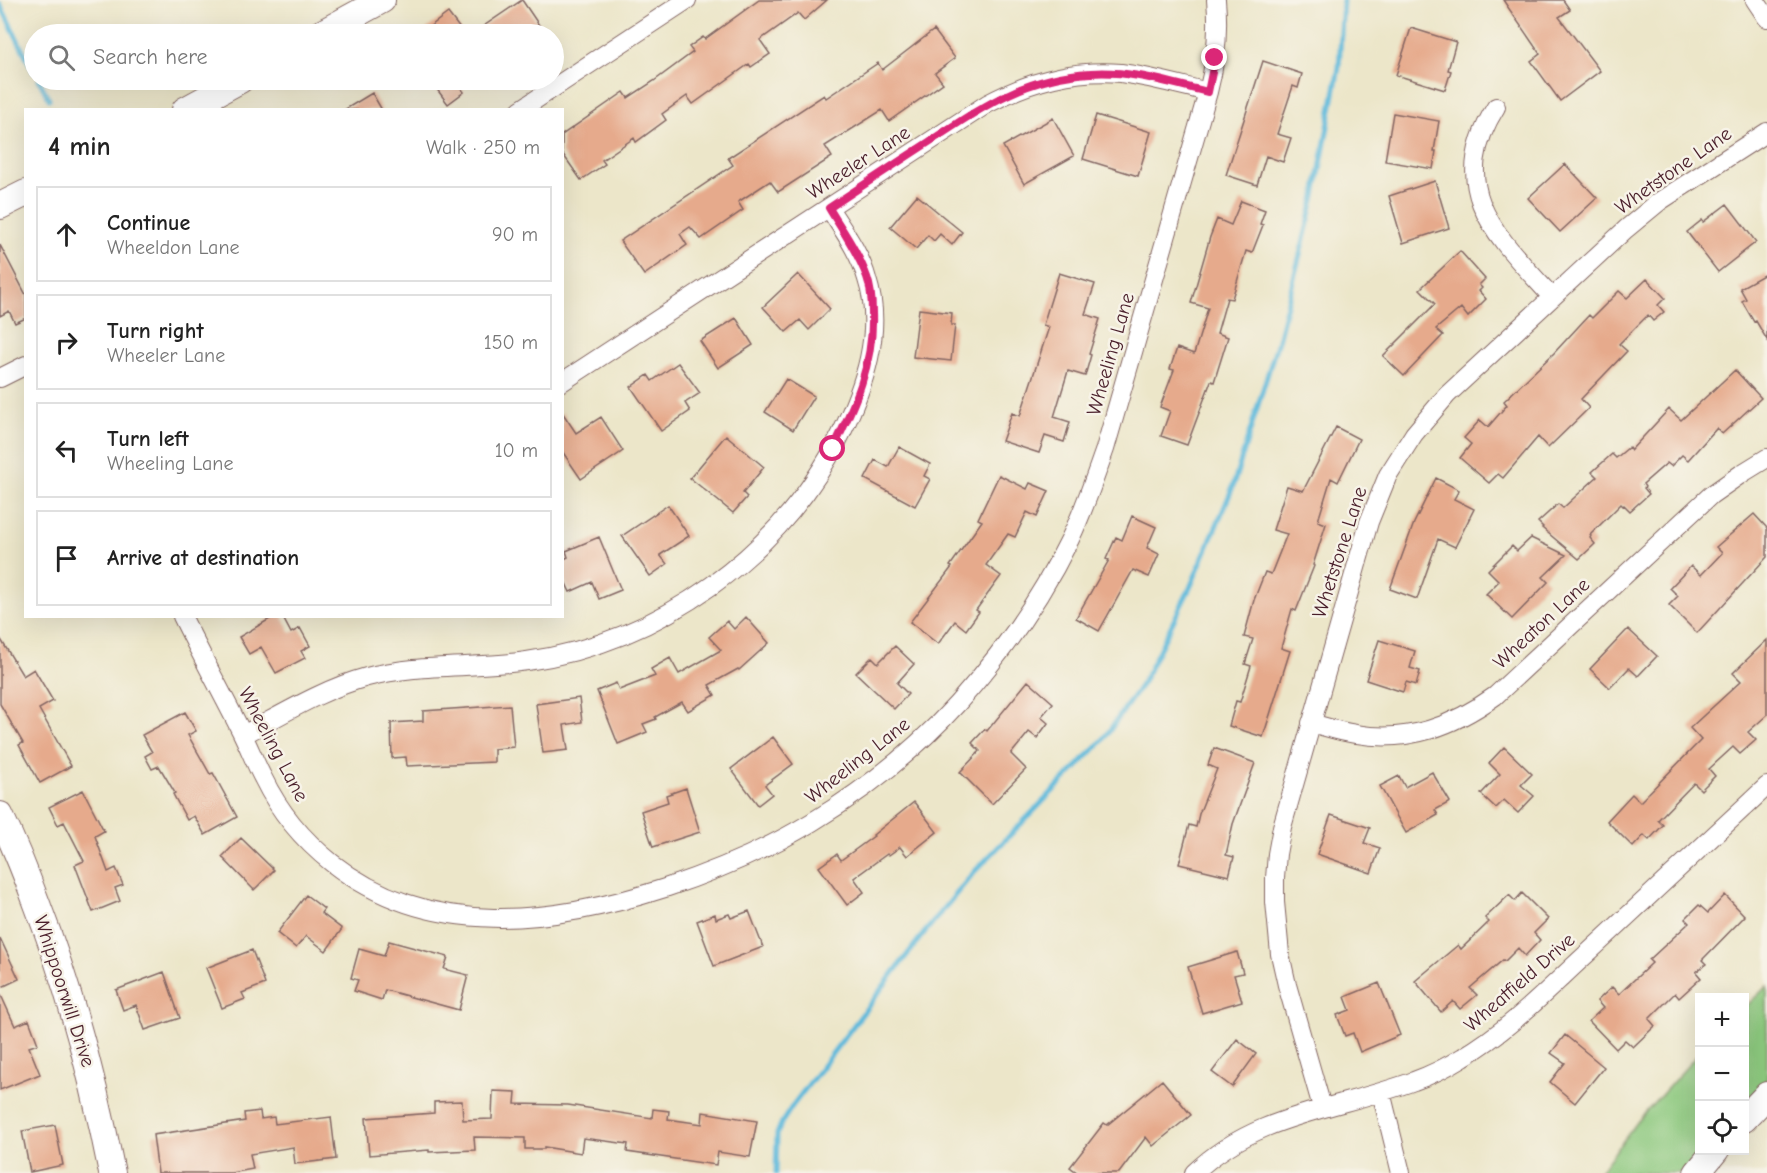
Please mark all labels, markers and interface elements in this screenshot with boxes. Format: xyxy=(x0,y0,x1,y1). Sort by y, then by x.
search box xyxy=(24,24,564,90)
icon: search xyxy=(45,41,78,74)
text: Search here xyxy=(93,44,208,70)
route end xyxy=(1201,44,1227,70)
street label: Wheeler Lane xyxy=(802,121,914,204)
street label: Whetstone Lane xyxy=(1611,122,1736,219)
text: 4 min xyxy=(48,132,111,162)
text: Walk · 250 m xyxy=(426,136,540,159)
text: Continue xyxy=(107,210,190,236)
icon: ahead xyxy=(50,218,83,251)
text: 90 m xyxy=(492,223,538,246)
text: Wheeldon Lane xyxy=(107,236,239,259)
street label: Wheeling Lane xyxy=(1082,290,1139,418)
text: Turn right xyxy=(107,318,204,344)
icon: right xyxy=(50,326,83,359)
text: 150 m xyxy=(484,331,538,354)
text: Wheeler Lane xyxy=(107,344,225,367)
text: Turn left xyxy=(107,426,189,452)
icon: left xyxy=(50,434,83,467)
route start xyxy=(819,435,845,461)
text: 10 m xyxy=(495,439,538,462)
text: Wheeling Lane xyxy=(107,452,233,475)
street label: Whetstone Lane xyxy=(1307,484,1372,621)
icon: arrive xyxy=(50,542,83,575)
text: Arrive at destination xyxy=(107,545,299,571)
street label: Wheaton Lane xyxy=(1489,573,1594,674)
street label: Wheeling Lane xyxy=(234,683,313,805)
street label: Wheeling Lane xyxy=(800,712,914,808)
street label: Whippoorwill Drive xyxy=(29,913,100,1070)
street label: Wheatfield Drive xyxy=(1459,928,1579,1037)
map controls xyxy=(1695,993,1749,1155)
button: + xyxy=(1695,993,1749,1047)
button: − xyxy=(1695,1047,1749,1101)
button: locate xyxy=(1695,1101,1749,1155)

